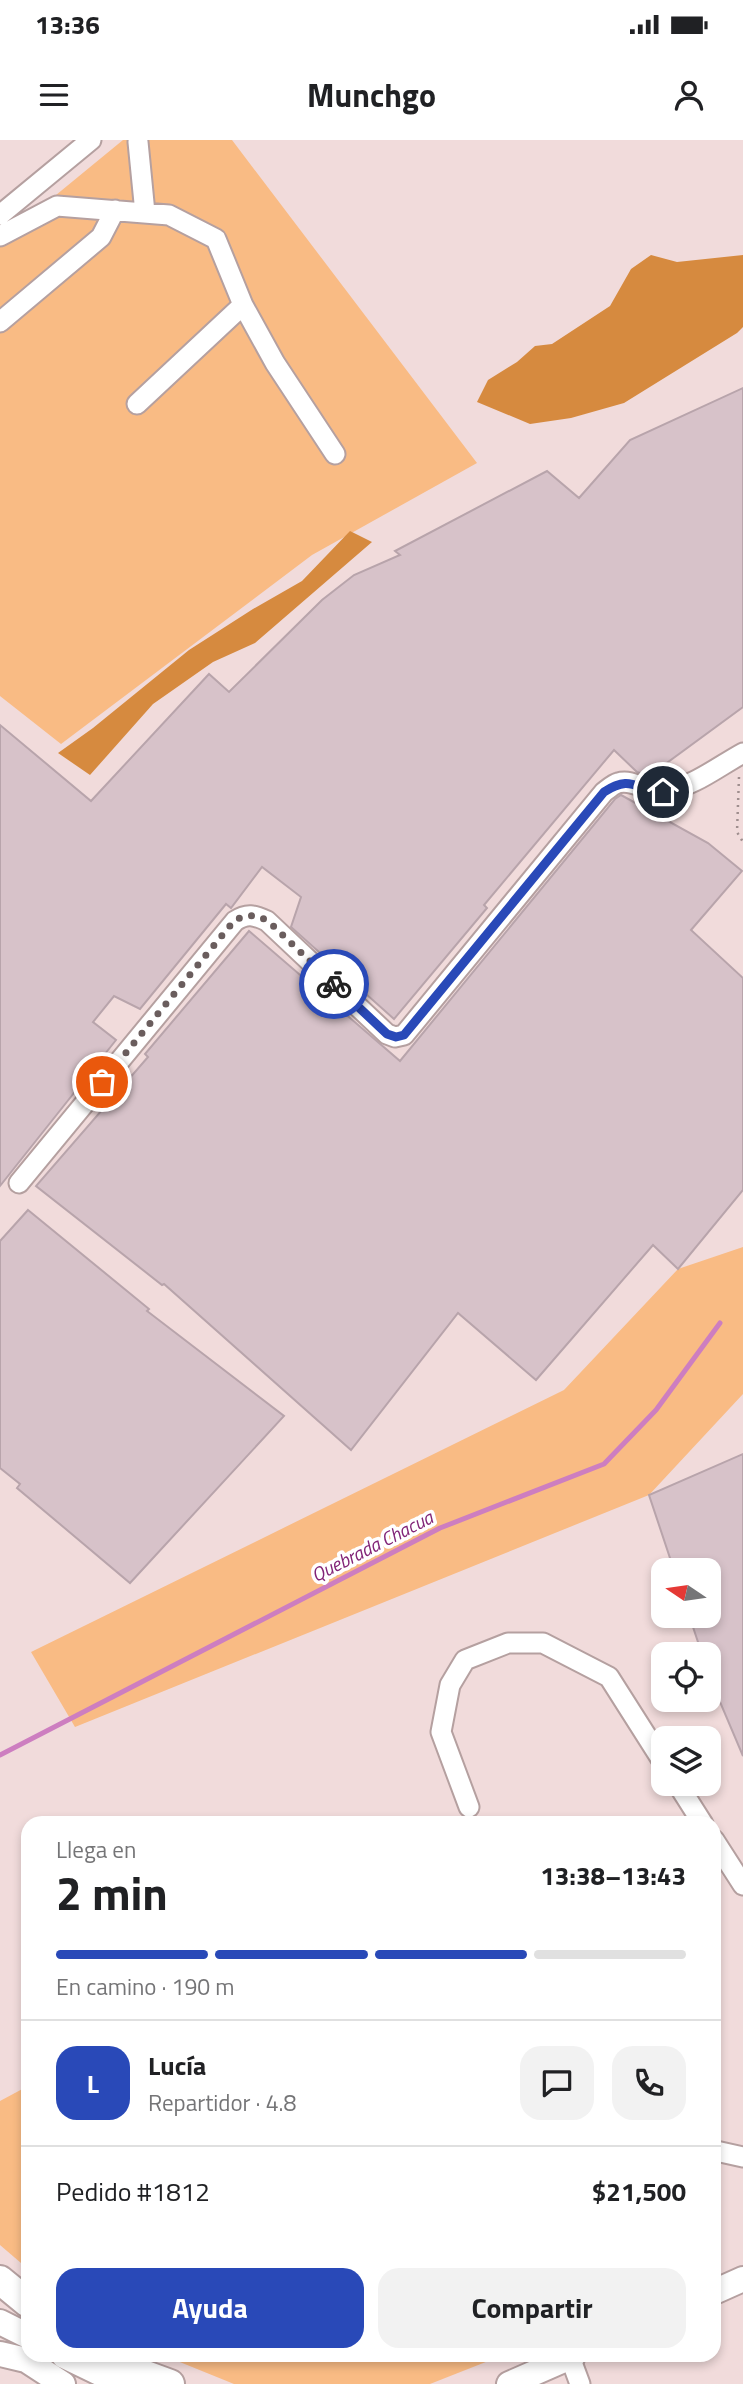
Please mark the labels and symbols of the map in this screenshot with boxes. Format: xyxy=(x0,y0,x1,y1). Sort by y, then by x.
pin xyxy=(633,762,693,822)
courier xyxy=(299,949,369,1019)
pin xyxy=(72,1052,132,1112)
water label: Quebrada Chacua xyxy=(306,1502,439,1589)
north arrow xyxy=(651,1558,721,1628)

